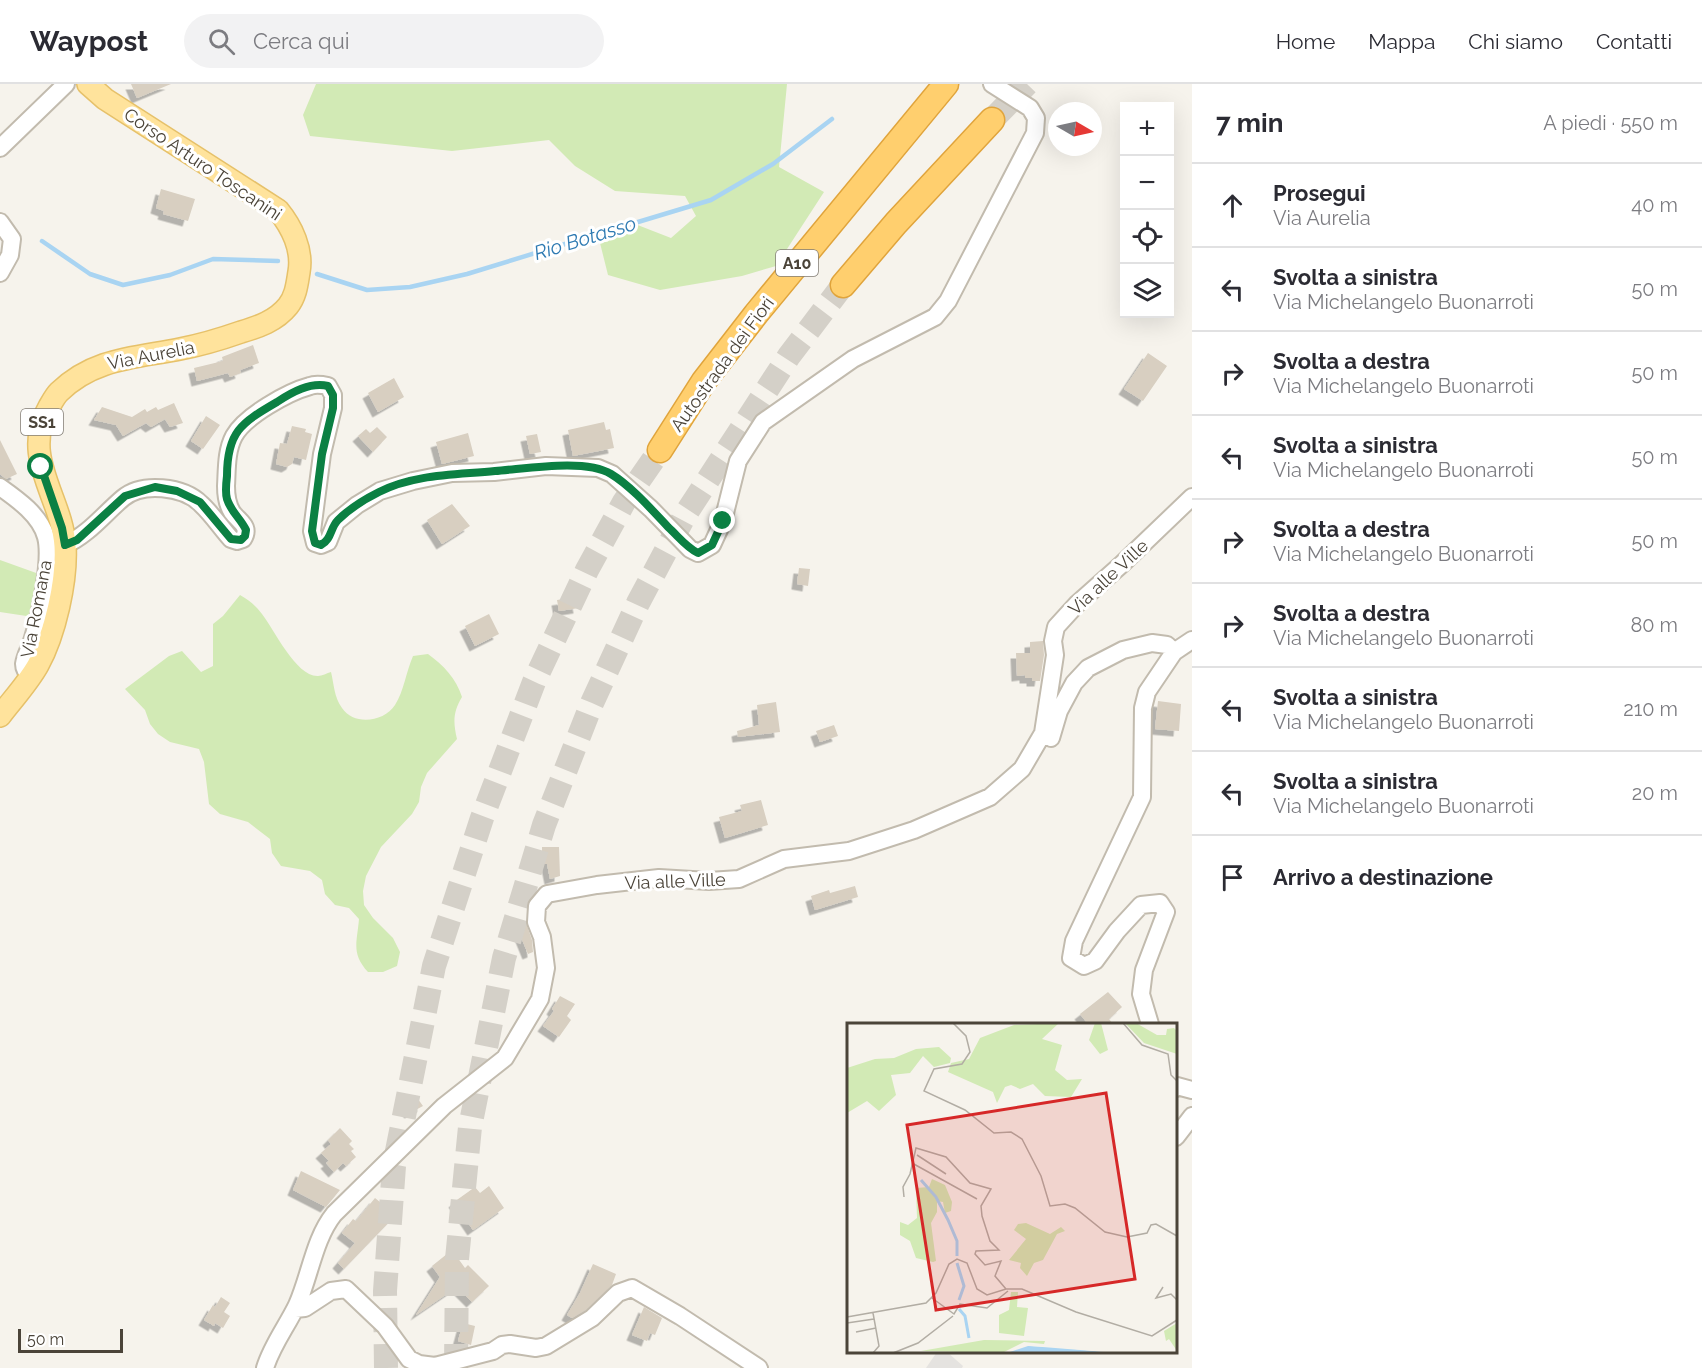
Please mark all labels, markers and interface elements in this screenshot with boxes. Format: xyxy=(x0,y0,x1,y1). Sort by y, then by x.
search box xyxy=(184,14,604,68)
text: Waypost xyxy=(30,25,148,58)
icon: search xyxy=(205,25,238,58)
text: Cerca qui xyxy=(253,28,350,54)
text: Home xyxy=(1276,29,1335,54)
text: Mappa xyxy=(1368,29,1435,54)
text: Chi siamo xyxy=(1468,29,1563,54)
text: Contatti xyxy=(1596,29,1672,54)
north arrow xyxy=(1048,102,1102,156)
map controls xyxy=(1120,102,1174,318)
button: + xyxy=(1120,102,1174,156)
street label: Corso Arturo Toscanini xyxy=(120,103,286,225)
text: 7 min xyxy=(1216,108,1283,138)
text: A piedi · 550 m xyxy=(1543,111,1678,135)
button: − xyxy=(1120,156,1174,210)
text: Prosegui xyxy=(1273,180,1366,206)
icon: ahead xyxy=(1216,189,1249,222)
text: 40 m xyxy=(1631,193,1678,217)
text: Via Aurelia xyxy=(1273,206,1371,230)
button: locate xyxy=(1120,210,1174,264)
water label: Rio Botasso xyxy=(531,211,639,265)
road number: A10 xyxy=(776,250,818,276)
button: layers xyxy=(1120,264,1174,318)
text: Svolta a sinistra xyxy=(1273,264,1438,290)
icon: left xyxy=(1216,273,1249,306)
text: 50 m xyxy=(1631,277,1678,301)
text: Via Michelangelo Buonarroti xyxy=(1273,290,1534,314)
street label: Autostrada dei Fiori xyxy=(666,293,778,435)
street label: Via Aurelia xyxy=(106,336,196,374)
text: Svolta a destra xyxy=(1273,348,1430,374)
icon: right xyxy=(1216,357,1249,390)
text: 50 m xyxy=(1631,361,1678,385)
text: Via Michelangelo Buonarroti xyxy=(1273,374,1534,398)
road number: SS1 xyxy=(21,409,63,435)
text: Svolta a sinistra xyxy=(1273,432,1438,458)
icon: left xyxy=(1216,441,1249,474)
text: 50 m xyxy=(1631,445,1678,469)
route start xyxy=(27,453,53,479)
text: Via Michelangelo Buonarroti xyxy=(1273,458,1534,482)
route end xyxy=(709,507,735,533)
text: Svolta a destra xyxy=(1273,516,1430,542)
icon: right xyxy=(1216,525,1249,558)
text: 50 m xyxy=(1631,529,1678,553)
street label: Via alle Ville xyxy=(1064,535,1152,619)
text: Via Michelangelo Buonarroti xyxy=(1273,542,1534,566)
street label: Via Romana xyxy=(16,558,56,660)
text: Svolta a destra xyxy=(1273,600,1430,626)
icon: right xyxy=(1216,609,1249,642)
text: 80 m xyxy=(1630,613,1678,637)
text: Via Michelangelo Buonarroti xyxy=(1273,626,1534,650)
text: Svolta a sinistra xyxy=(1273,684,1438,710)
icon: left xyxy=(1216,693,1249,726)
text: 210 m xyxy=(1623,697,1678,721)
text: Via Michelangelo Buonarroti xyxy=(1273,710,1534,734)
text: Svolta a sinistra xyxy=(1273,768,1438,794)
icon: left xyxy=(1216,777,1249,810)
text: 20 m xyxy=(1632,781,1678,805)
text: Via Michelangelo Buonarroti xyxy=(1273,794,1534,818)
icon: arrive xyxy=(1216,861,1249,894)
text: Arrivo a destinazione xyxy=(1273,864,1493,890)
street label: Via alle Ville xyxy=(624,869,726,893)
inset map xyxy=(847,1023,1177,1353)
scale bar xyxy=(18,1326,123,1354)
text: 50 m xyxy=(27,1330,64,1349)

